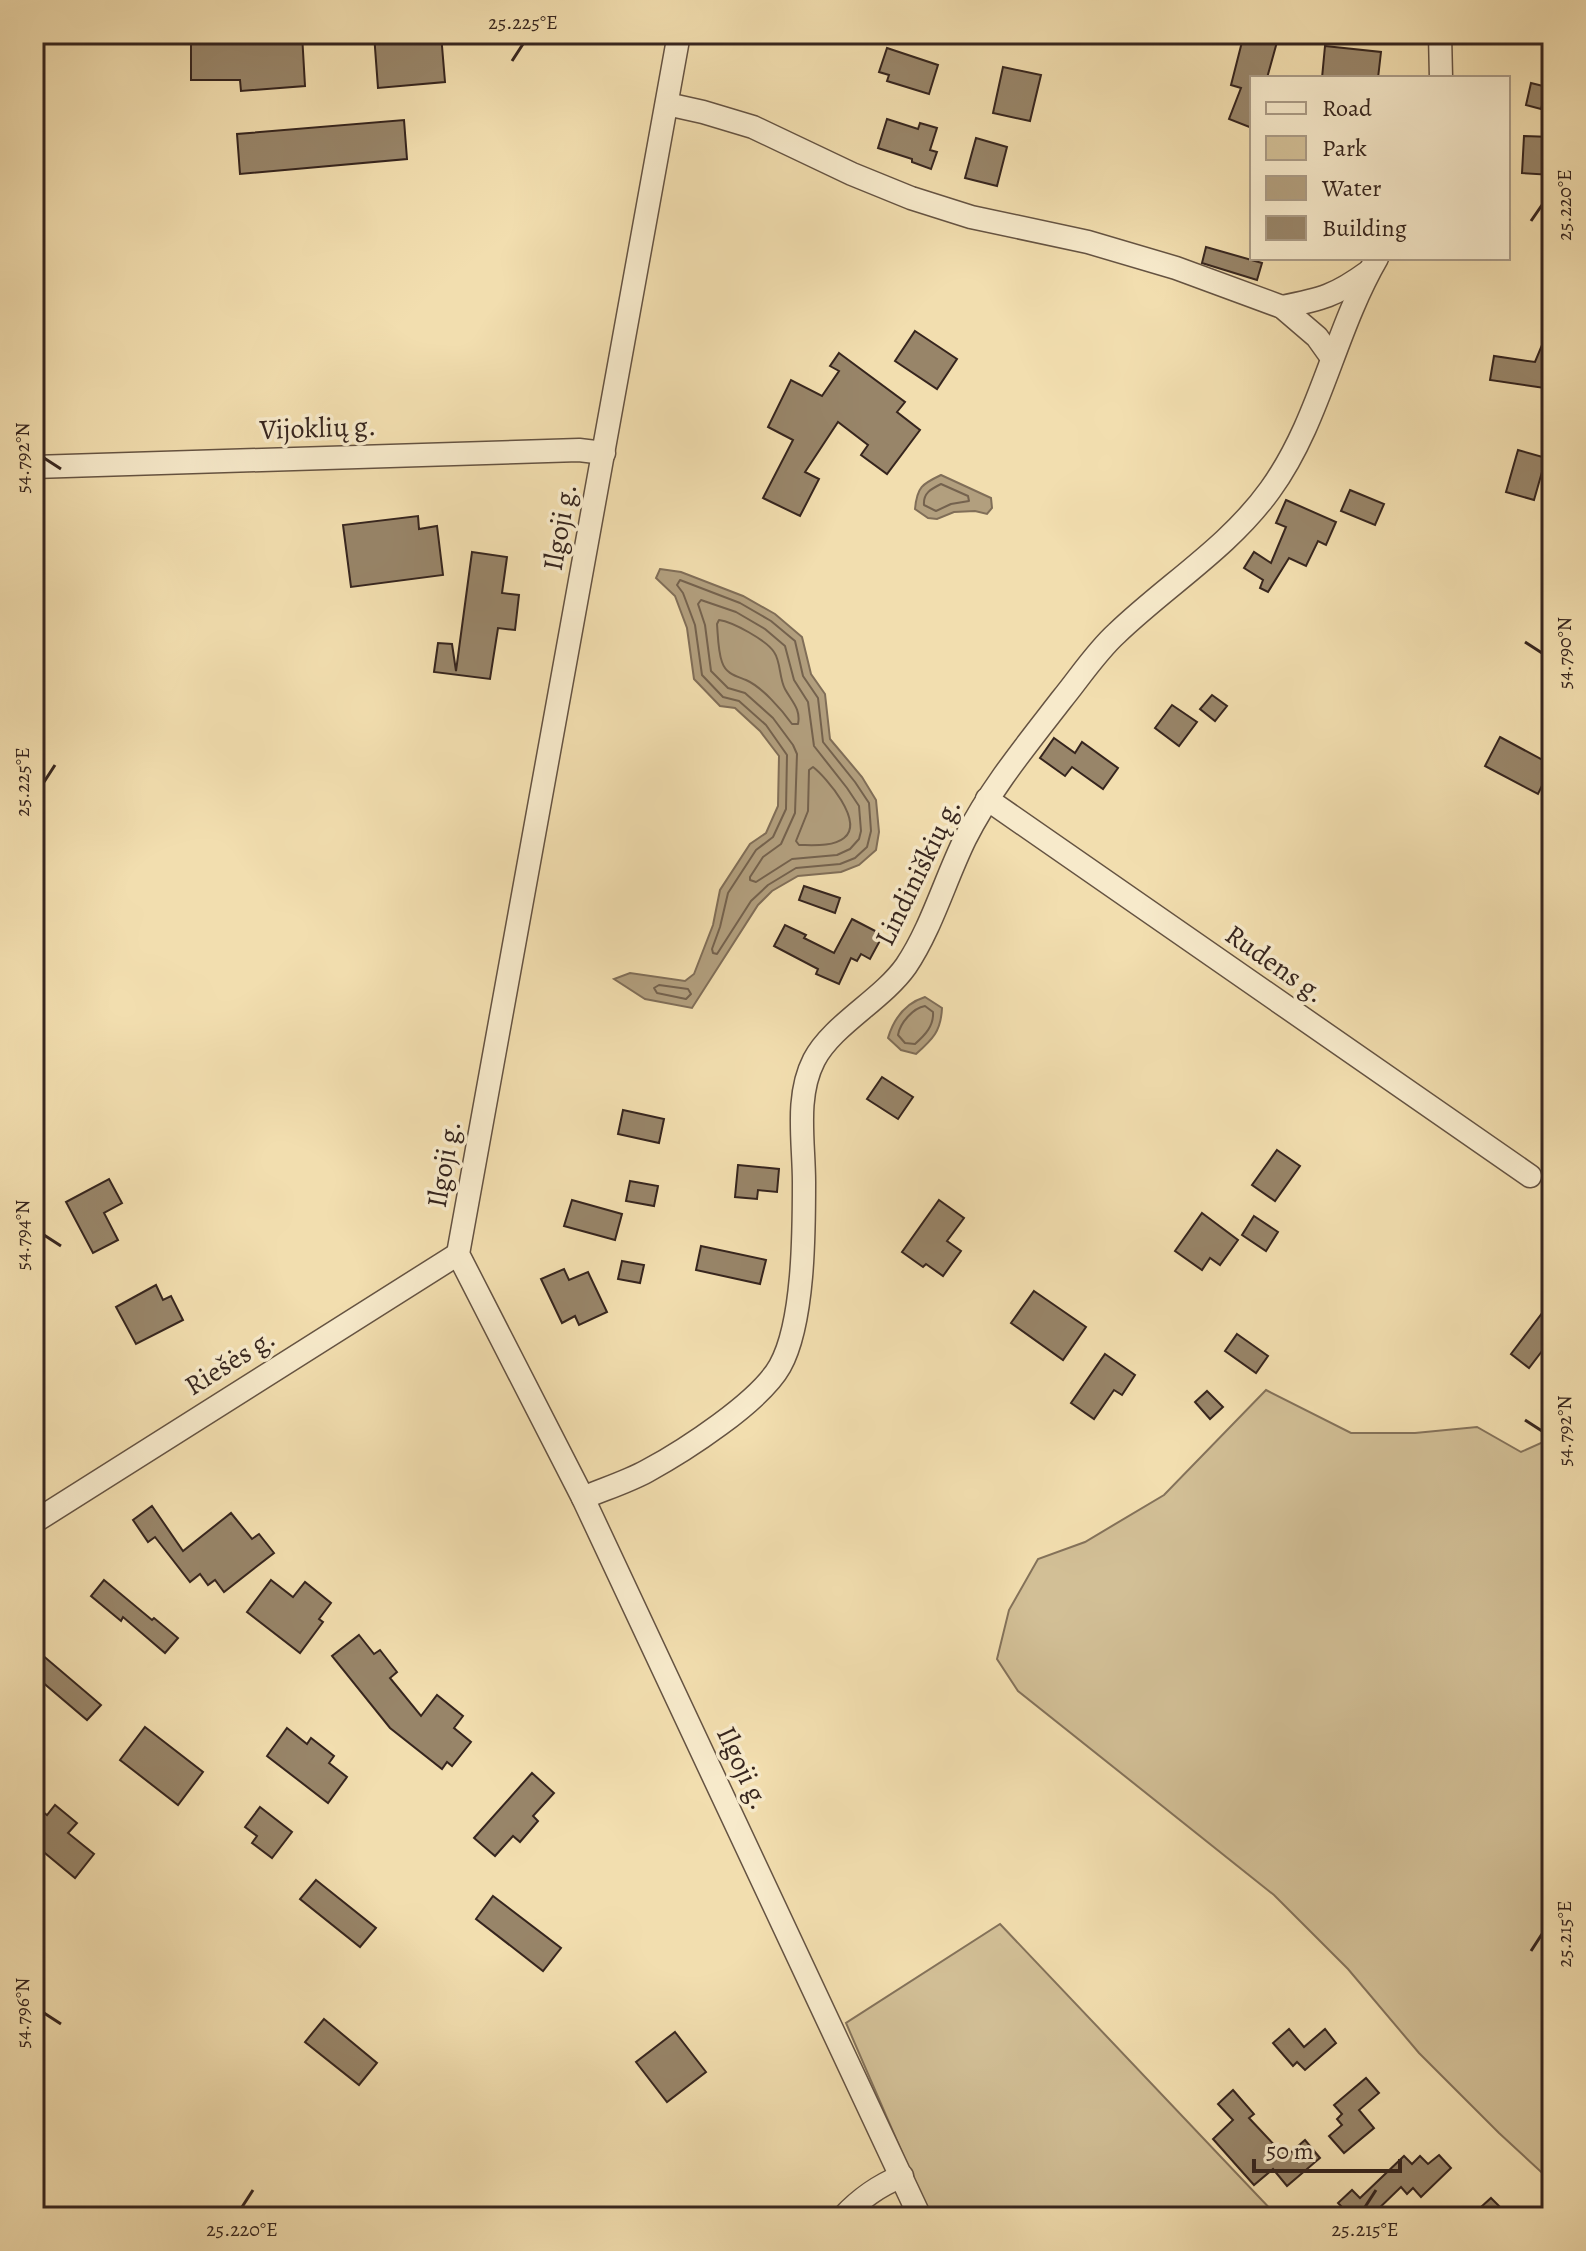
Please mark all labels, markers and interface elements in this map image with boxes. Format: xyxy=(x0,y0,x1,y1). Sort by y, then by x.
text: 25.225°E xyxy=(488,9,558,36)
legend xyxy=(1250,76,1510,260)
text: Road xyxy=(1322,92,1372,124)
text: Park xyxy=(1322,132,1367,164)
text: 25.220°E xyxy=(1551,169,1578,241)
text: Water xyxy=(1321,172,1382,204)
text: Building xyxy=(1322,212,1407,244)
street label: Vijoklių g. xyxy=(258,407,377,449)
text: 54.792°N xyxy=(9,422,36,494)
street label: Ilgoji g. xyxy=(534,480,586,574)
text: 54.790°N xyxy=(1551,617,1578,689)
text: 25.225°E xyxy=(9,747,36,817)
street label: Lindiniškių g. xyxy=(866,792,970,952)
street label: Rudens g. xyxy=(1218,916,1332,1012)
street label: Ilgoji g. xyxy=(418,1117,470,1211)
text: 54.794°N xyxy=(9,1200,36,1270)
street label: Riešės g. xyxy=(177,1319,283,1405)
text: 54.792°N xyxy=(1551,1395,1578,1467)
street label: Ilgoji g. xyxy=(707,1720,779,1816)
text: 25.215°E xyxy=(1551,1901,1578,1968)
text: 54.796°N xyxy=(9,1978,36,2048)
scale bar xyxy=(1254,2123,1400,2173)
text: 50 m xyxy=(1266,2135,1314,2167)
text: 25.220°E xyxy=(206,2216,278,2243)
text: 25.215°E xyxy=(1332,2216,1399,2243)

